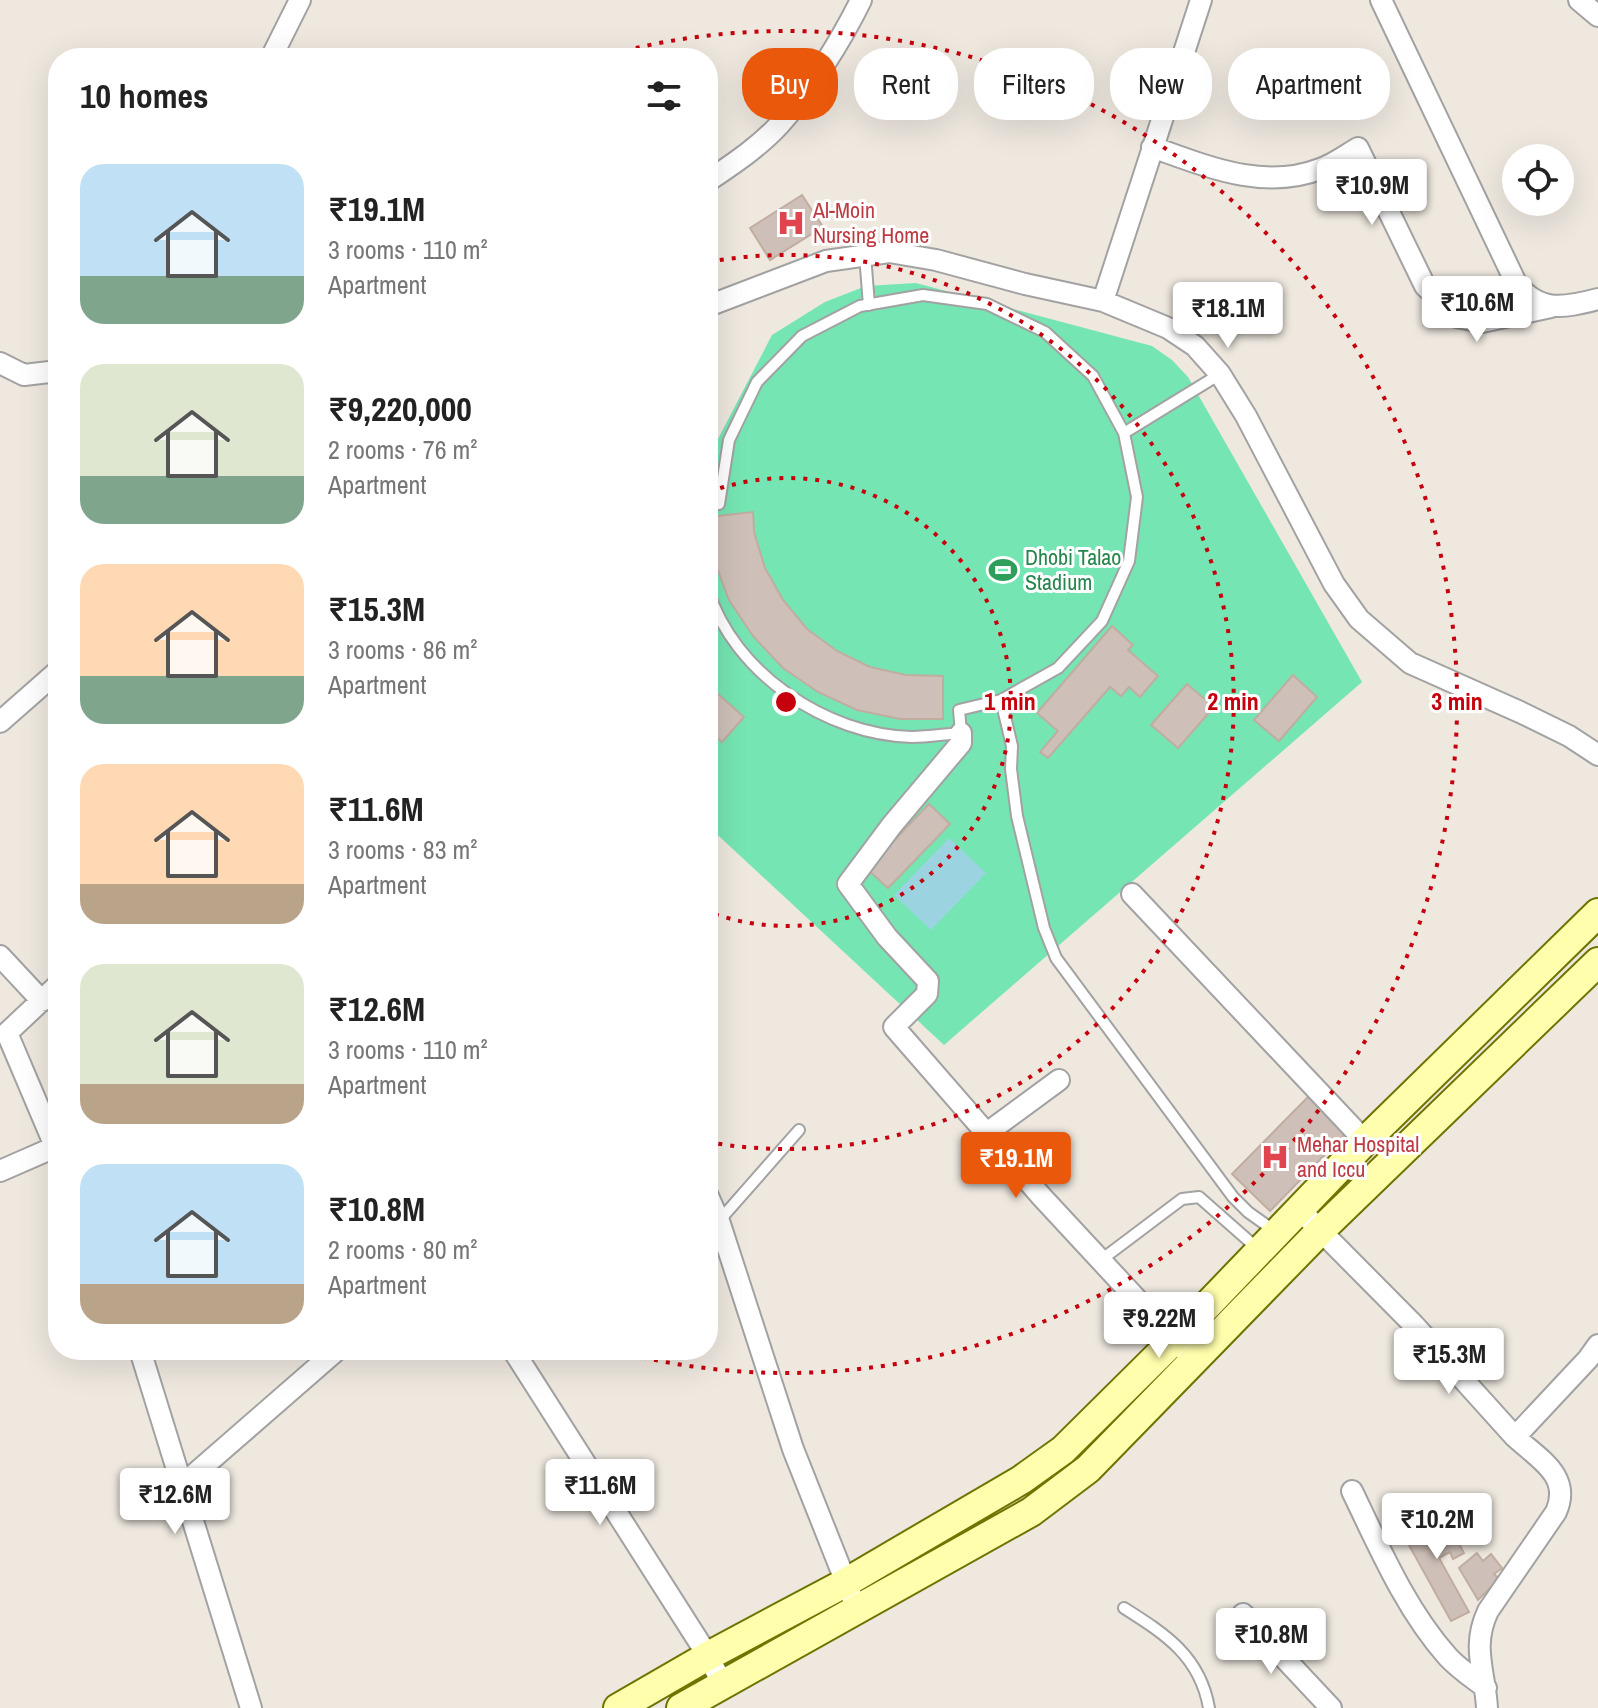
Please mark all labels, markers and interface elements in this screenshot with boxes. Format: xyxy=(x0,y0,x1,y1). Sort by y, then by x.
chip: Buy xyxy=(742,48,838,120)
chip: Rent xyxy=(854,48,958,120)
chip: Filters xyxy=(974,48,1094,120)
chip: New xyxy=(1110,48,1212,120)
chip: Apartment xyxy=(1228,48,1390,120)
text: 10 homes xyxy=(80,73,209,119)
icon: filters xyxy=(642,74,686,118)
map controls xyxy=(1502,144,1574,216)
button: locate xyxy=(1502,144,1574,216)
pin: ₹10.9M xyxy=(1307,159,1437,227)
text: ₹10.9M xyxy=(1335,167,1409,202)
text: ₹19.1M xyxy=(328,186,425,232)
place label: Al-Moin Nursing Home xyxy=(812,195,929,250)
icon: home xyxy=(144,196,240,292)
hospital icon: Al-Moin Nursing Home xyxy=(776,208,806,238)
text: 3 rooms · 110 m² xyxy=(328,232,488,267)
text: Apartment xyxy=(328,267,426,302)
pin: ₹10.6M xyxy=(1412,276,1542,344)
pin: ₹18.1M xyxy=(1163,282,1293,350)
text: ₹10.6M xyxy=(1440,284,1514,319)
text: ₹18.1M xyxy=(1191,290,1265,325)
text: ₹9,220,000 xyxy=(328,386,472,432)
icon: home xyxy=(144,396,240,492)
text: 2 rooms · 76 m² xyxy=(328,432,477,467)
text: Apartment xyxy=(328,467,426,502)
place label: Dhobi Talao Stadium xyxy=(1025,542,1121,597)
sports icon: Dhobi Talao Stadium xyxy=(988,555,1018,585)
text: ₹15.3M xyxy=(328,586,425,632)
icon: home xyxy=(144,596,240,692)
text: 3 rooms · 86 m² xyxy=(328,632,477,667)
text: Apartment xyxy=(328,667,426,702)
text: 1 min xyxy=(984,685,1036,717)
text: 2 min xyxy=(1207,685,1259,717)
text: 3 min xyxy=(1431,685,1483,717)
centre of rings xyxy=(772,688,800,716)
text: ₹11.6M xyxy=(328,786,424,832)
icon: home xyxy=(144,796,240,892)
text: 3 rooms · 83 m² xyxy=(328,832,477,867)
text: Apartment xyxy=(328,867,426,902)
text: ₹12.6M xyxy=(328,986,425,1032)
icon: home xyxy=(144,996,240,1092)
text: 3 rooms · 110 m² xyxy=(328,1032,488,1067)
text: Apartment xyxy=(328,1067,426,1102)
place label: Mehar Hospital and Iccu xyxy=(1297,1129,1419,1184)
pin: ₹19.1M xyxy=(951,1132,1081,1200)
text: ₹19.1M xyxy=(979,1140,1053,1175)
hospital icon: Mehar Hospital and Iccu xyxy=(1260,1142,1290,1172)
text: ₹10.8M xyxy=(328,1186,425,1232)
icon: home xyxy=(144,1196,240,1292)
text: 2 rooms · 80 m² xyxy=(328,1232,477,1267)
text: Apartment xyxy=(328,1267,426,1302)
pin: ₹9.22M xyxy=(1094,1292,1224,1360)
text: ₹9.22M xyxy=(1122,1300,1196,1335)
pin: ₹15.3M xyxy=(1384,1328,1514,1396)
text: ₹15.3M xyxy=(1412,1336,1486,1371)
pin: ₹11.6M xyxy=(535,1459,665,1527)
text: ₹11.6M xyxy=(563,1467,637,1502)
pin: ₹12.6M xyxy=(110,1468,240,1536)
text: ₹12.6M xyxy=(138,1476,212,1511)
pin: ₹10.2M xyxy=(1372,1493,1502,1561)
text: ₹10.2M xyxy=(1400,1501,1474,1536)
pin: ₹10.8M xyxy=(1206,1608,1336,1676)
text: ₹10.8M xyxy=(1234,1616,1308,1651)

